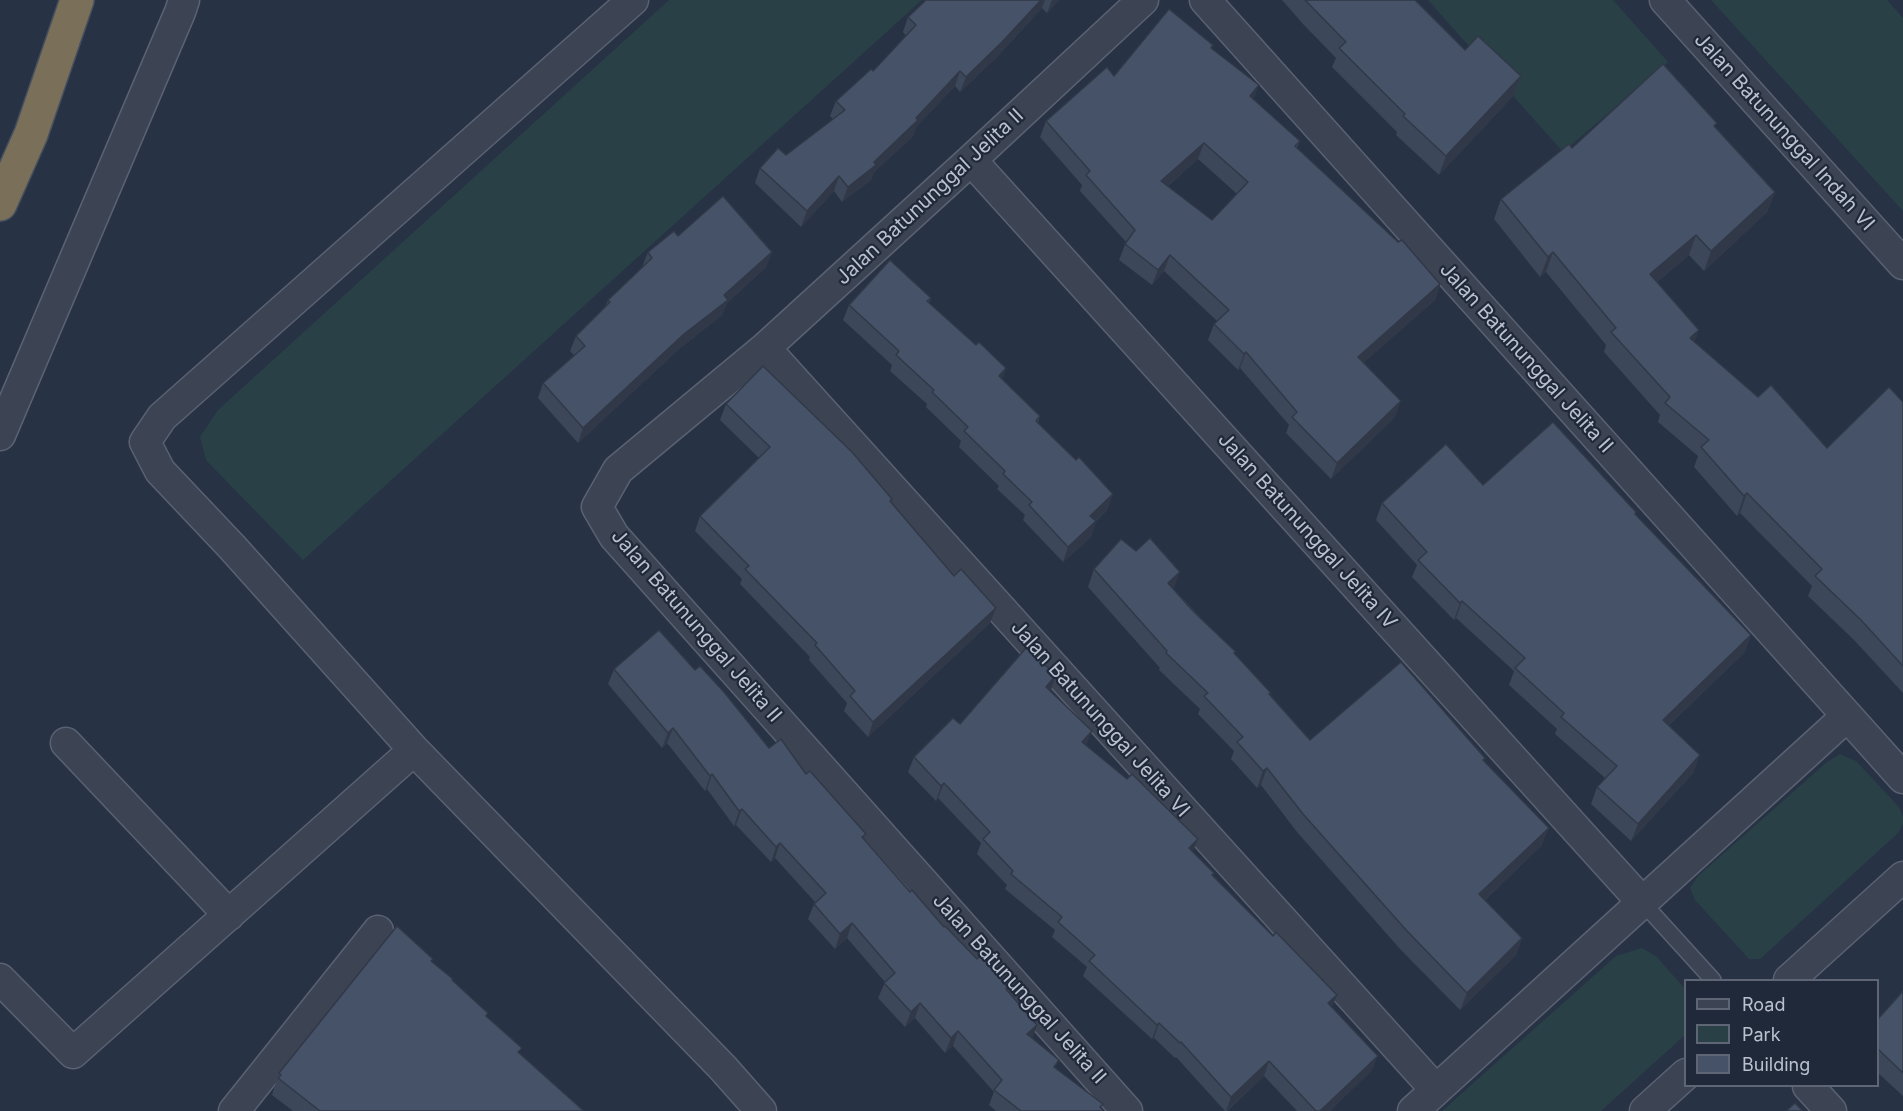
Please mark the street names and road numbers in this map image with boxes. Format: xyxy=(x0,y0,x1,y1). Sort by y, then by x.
street label: Jalan Batununggal Indah VI xyxy=(1689,28,1879,236)
street label: Jalan Batununggal Jelita II xyxy=(831,104,1029,290)
street label: Jalan Batununggal Jelita II xyxy=(1434,258,1618,458)
street label: Jalan Batununggal Jelita IV xyxy=(1212,428,1402,634)
street label: Jalan Batununggal Jelita II xyxy=(606,525,786,727)
street label: Jalan Batununggal Jelita VI xyxy=(1005,616,1195,822)
street label: Jalan Batununggal Jelita II xyxy=(927,889,1111,1089)

